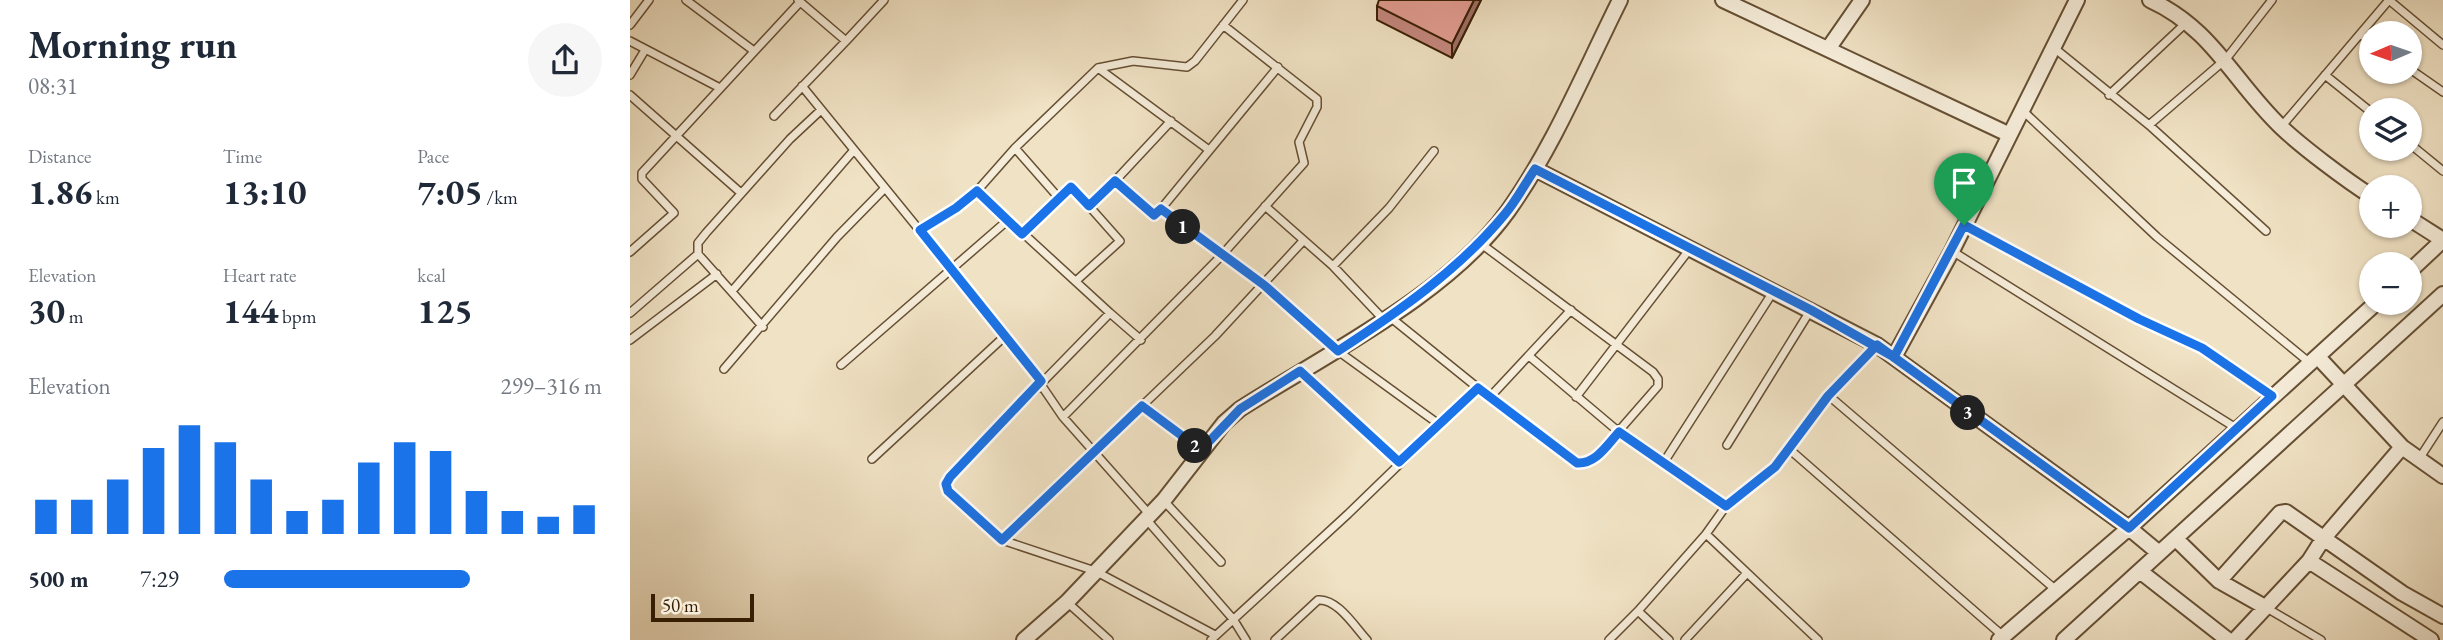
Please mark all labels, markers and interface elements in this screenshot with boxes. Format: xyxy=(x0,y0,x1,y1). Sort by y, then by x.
text: Morning run xyxy=(28,20,237,69)
north arrow xyxy=(2359,21,2422,84)
map controls xyxy=(2359,21,2422,315)
button: share xyxy=(528,23,602,97)
text: 08:31 xyxy=(28,71,78,101)
button: layers xyxy=(2359,98,2422,161)
text: Distance xyxy=(28,144,91,169)
text: Time xyxy=(223,144,262,169)
text: Pace xyxy=(417,144,449,169)
pin xyxy=(1934,153,1994,225)
icon: arrive xyxy=(1945,164,1983,202)
text: 1.86 xyxy=(28,169,92,214)
text: 13:10 xyxy=(223,169,307,214)
text: 7:05 xyxy=(417,169,483,214)
button: + xyxy=(2359,175,2422,238)
text: km xyxy=(92,185,120,210)
text: /km xyxy=(483,185,518,210)
pin: 1 xyxy=(1166,210,1200,244)
text: 1 xyxy=(1177,214,1188,239)
button: − xyxy=(2359,252,2422,315)
text: Elevation xyxy=(28,263,96,288)
text: Heart rate xyxy=(223,263,296,288)
text: kcal xyxy=(417,263,446,288)
text: 30 xyxy=(28,288,65,333)
text: 144 xyxy=(223,288,278,333)
text: 125 xyxy=(417,288,473,333)
text: m xyxy=(65,304,84,329)
text: bpm xyxy=(278,304,316,329)
text: Elevation xyxy=(28,371,111,401)
text: 299–316 m xyxy=(501,371,602,401)
pin: 3 xyxy=(1950,396,1986,430)
text: 3 xyxy=(1962,400,1973,425)
pin: 2 xyxy=(1178,428,1212,464)
text: 2 xyxy=(1189,433,1200,458)
text: 500 m xyxy=(28,564,89,594)
text: 7:29 xyxy=(140,564,179,594)
scale bar xyxy=(651,591,754,623)
text: 50 m xyxy=(662,593,699,618)

